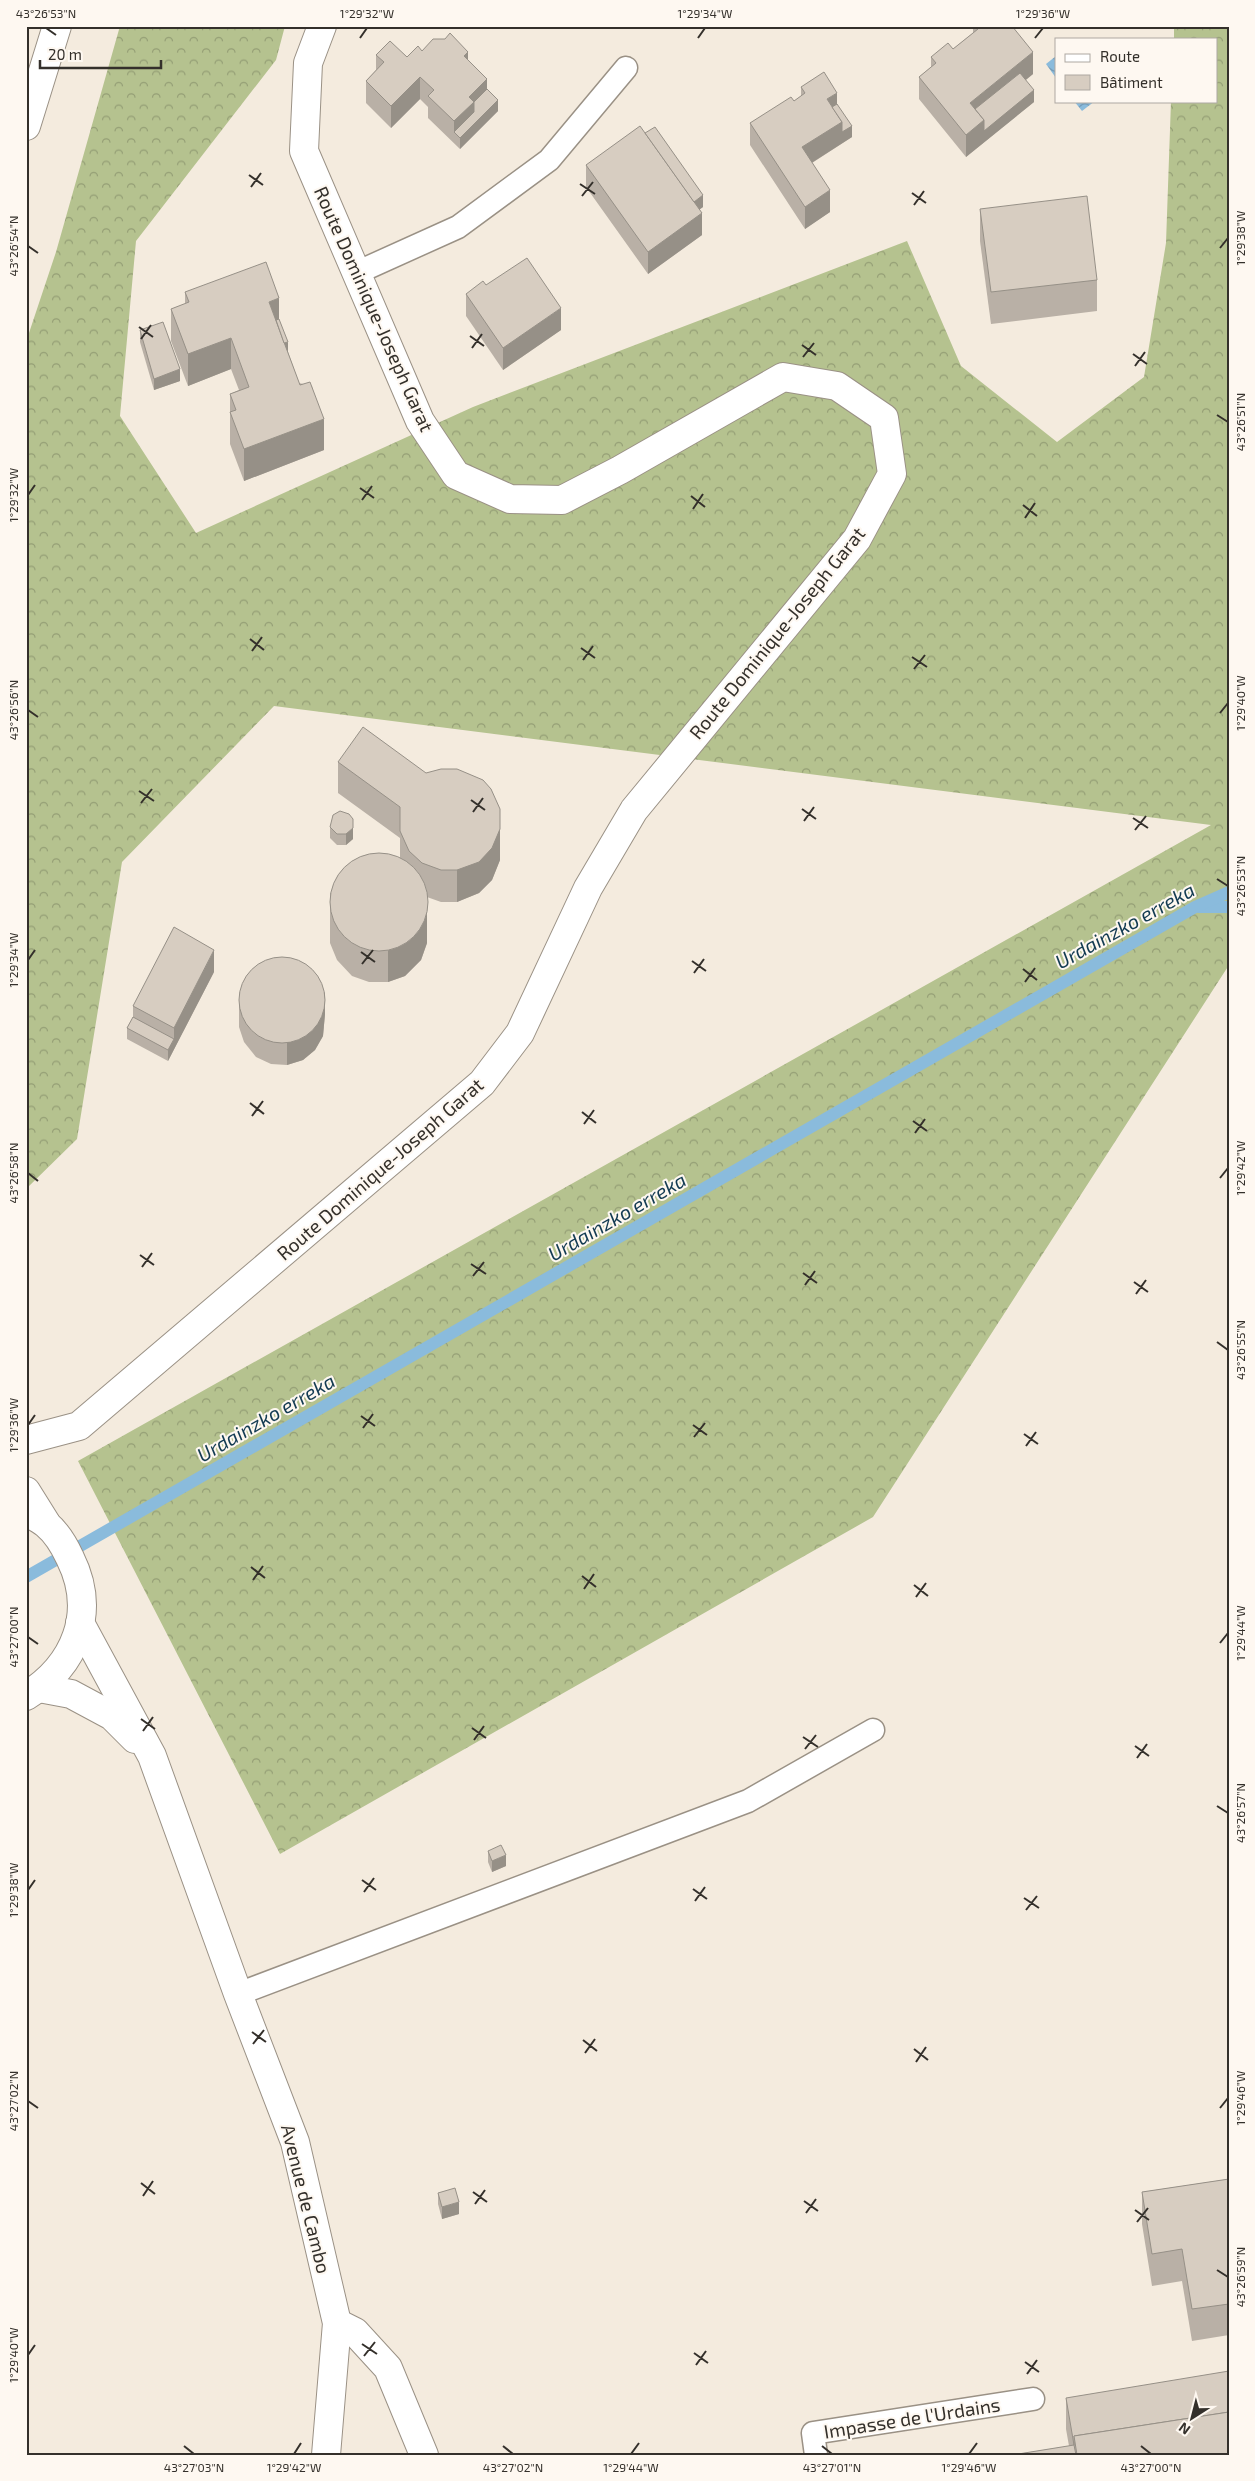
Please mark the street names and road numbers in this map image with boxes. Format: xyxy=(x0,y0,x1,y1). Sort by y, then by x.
street label: Route Dominique-Joseph Garat xyxy=(310,183,439,435)
street label: Route Dominique-Joseph Garat xyxy=(684,522,869,743)
street label: Route Dominique-Joseph Garat xyxy=(272,1073,488,1265)
street label: Avenue de Cambo xyxy=(277,2122,336,2276)
street label: Impasse de l'Urdains xyxy=(822,2392,1002,2443)

